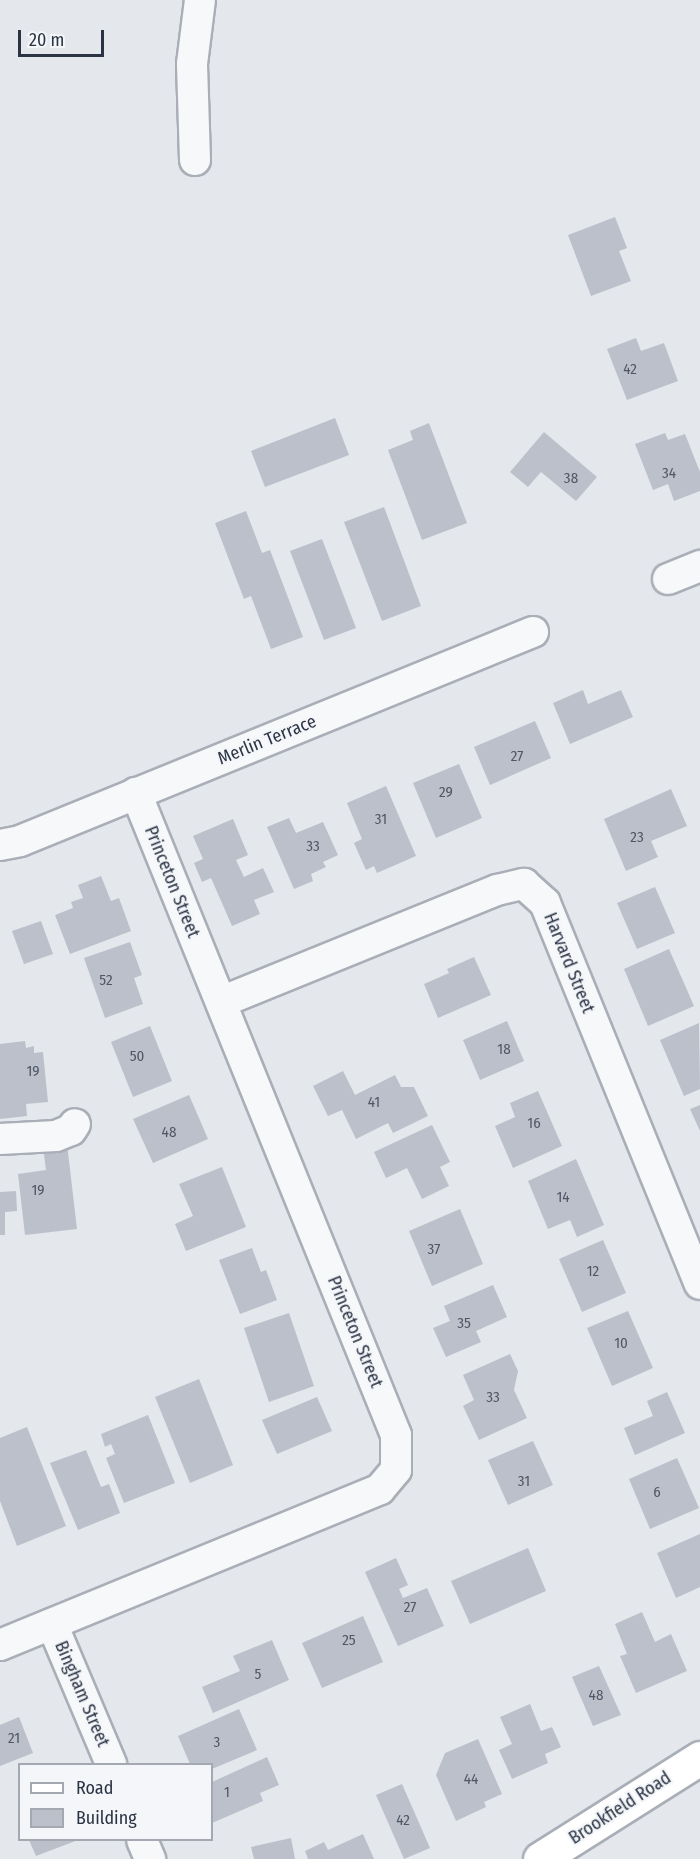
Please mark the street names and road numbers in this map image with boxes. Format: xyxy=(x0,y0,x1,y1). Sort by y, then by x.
street label: Merlin Terrace xyxy=(215,710,319,770)
street label: Princeton Street xyxy=(140,823,204,941)
street label: Harvard Street xyxy=(539,910,599,1016)
street label: Princeton Street xyxy=(323,1273,387,1391)
street label: Bingham Street xyxy=(50,1638,114,1750)
street label: Brookfield Road xyxy=(565,1767,675,1849)

